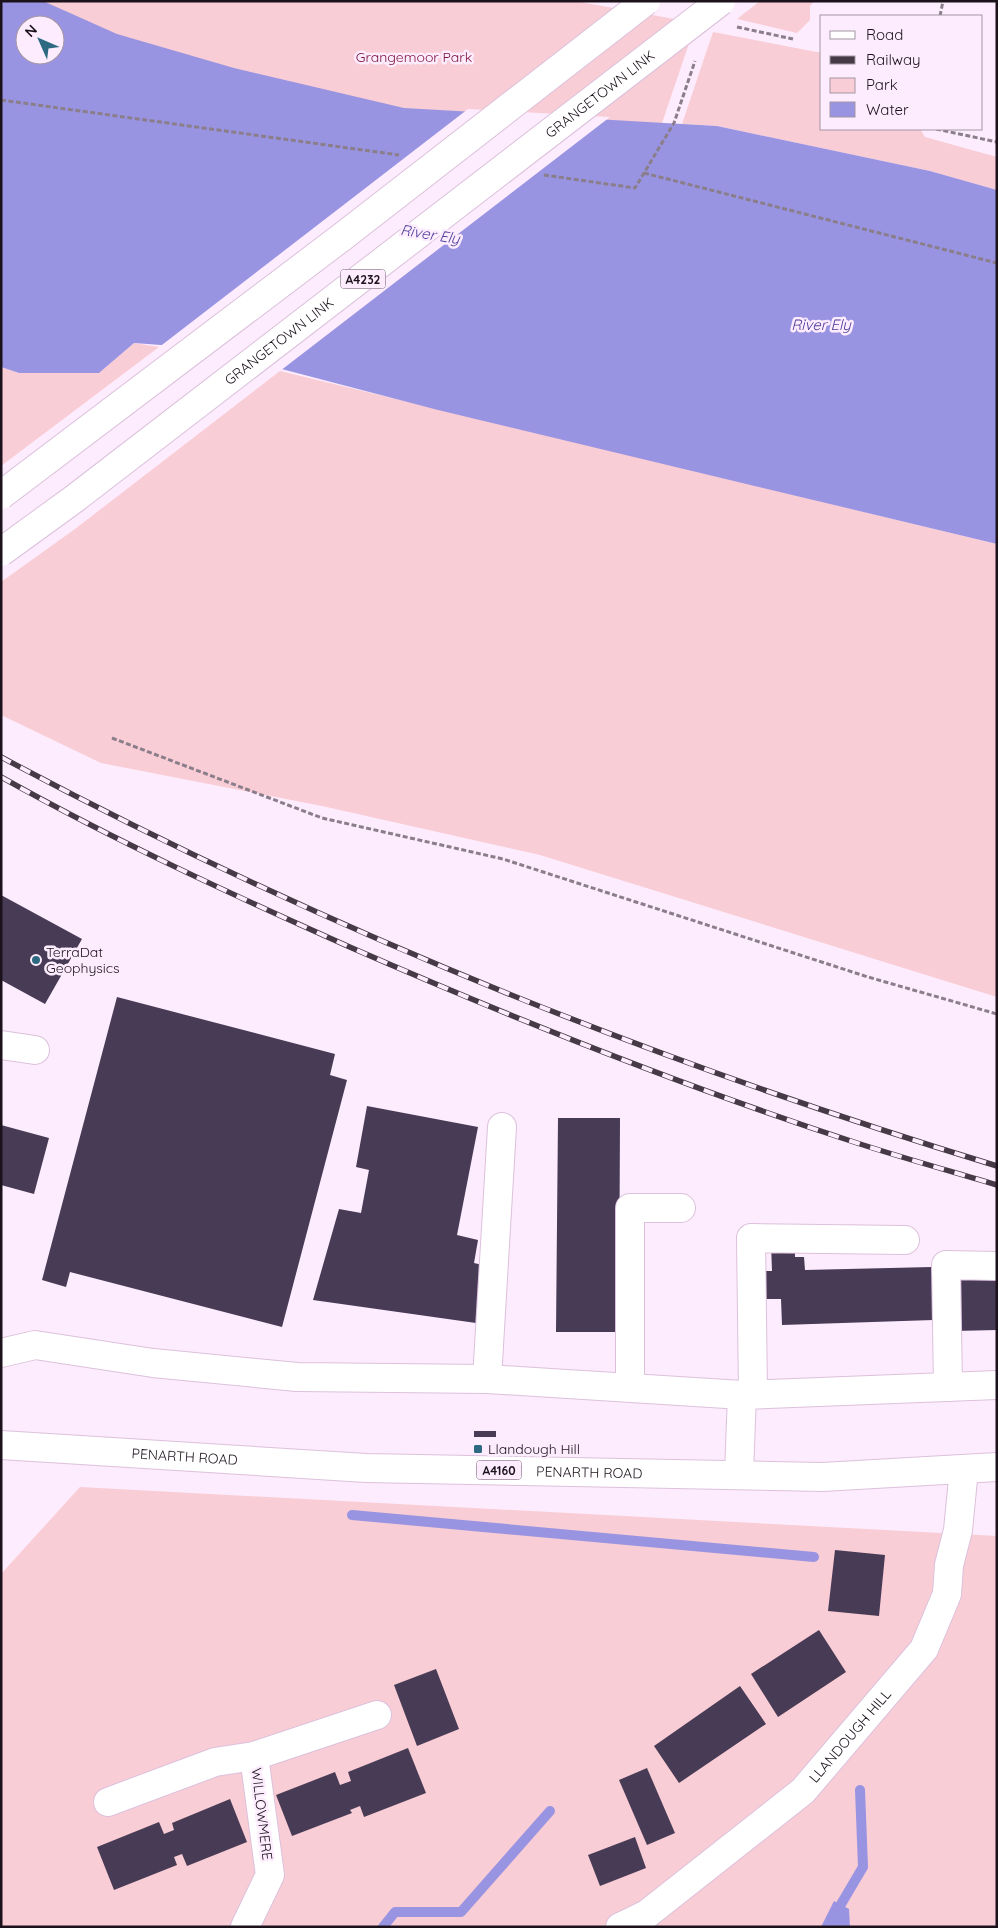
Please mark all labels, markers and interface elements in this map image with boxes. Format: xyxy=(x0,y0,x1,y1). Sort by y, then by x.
north arrow xyxy=(15,15,65,65)
legend xyxy=(820,15,983,130)
text: N xyxy=(21,21,41,41)
text: Road xyxy=(866,25,903,44)
street label: GRANGETOWN LINK xyxy=(542,46,658,142)
park label: Grangemoor Park xyxy=(356,48,472,66)
text: Railway xyxy=(866,50,921,69)
text: Park xyxy=(866,75,898,94)
text: Water xyxy=(866,100,909,119)
water label: River Ely xyxy=(399,220,462,248)
road number: A4232 xyxy=(340,270,386,288)
street label: GRANGETOWN LINK xyxy=(221,293,337,389)
water label: River Ely xyxy=(791,315,852,334)
place label: TerraDat Geophysics xyxy=(46,943,120,977)
marker: TerraDat Geophysics xyxy=(30,954,42,966)
place label: Llandough Hill xyxy=(488,1440,580,1458)
marker: Llandough Hill xyxy=(472,1443,484,1455)
street label: PENARTH ROAD xyxy=(131,1444,238,1469)
road number: A4160 xyxy=(476,1460,522,1480)
street label: PENARTH ROAD xyxy=(536,1462,642,1482)
street label: LLANDOUGH HILL xyxy=(805,1685,895,1786)
street label: WILLOWMERE xyxy=(247,1767,277,1861)

